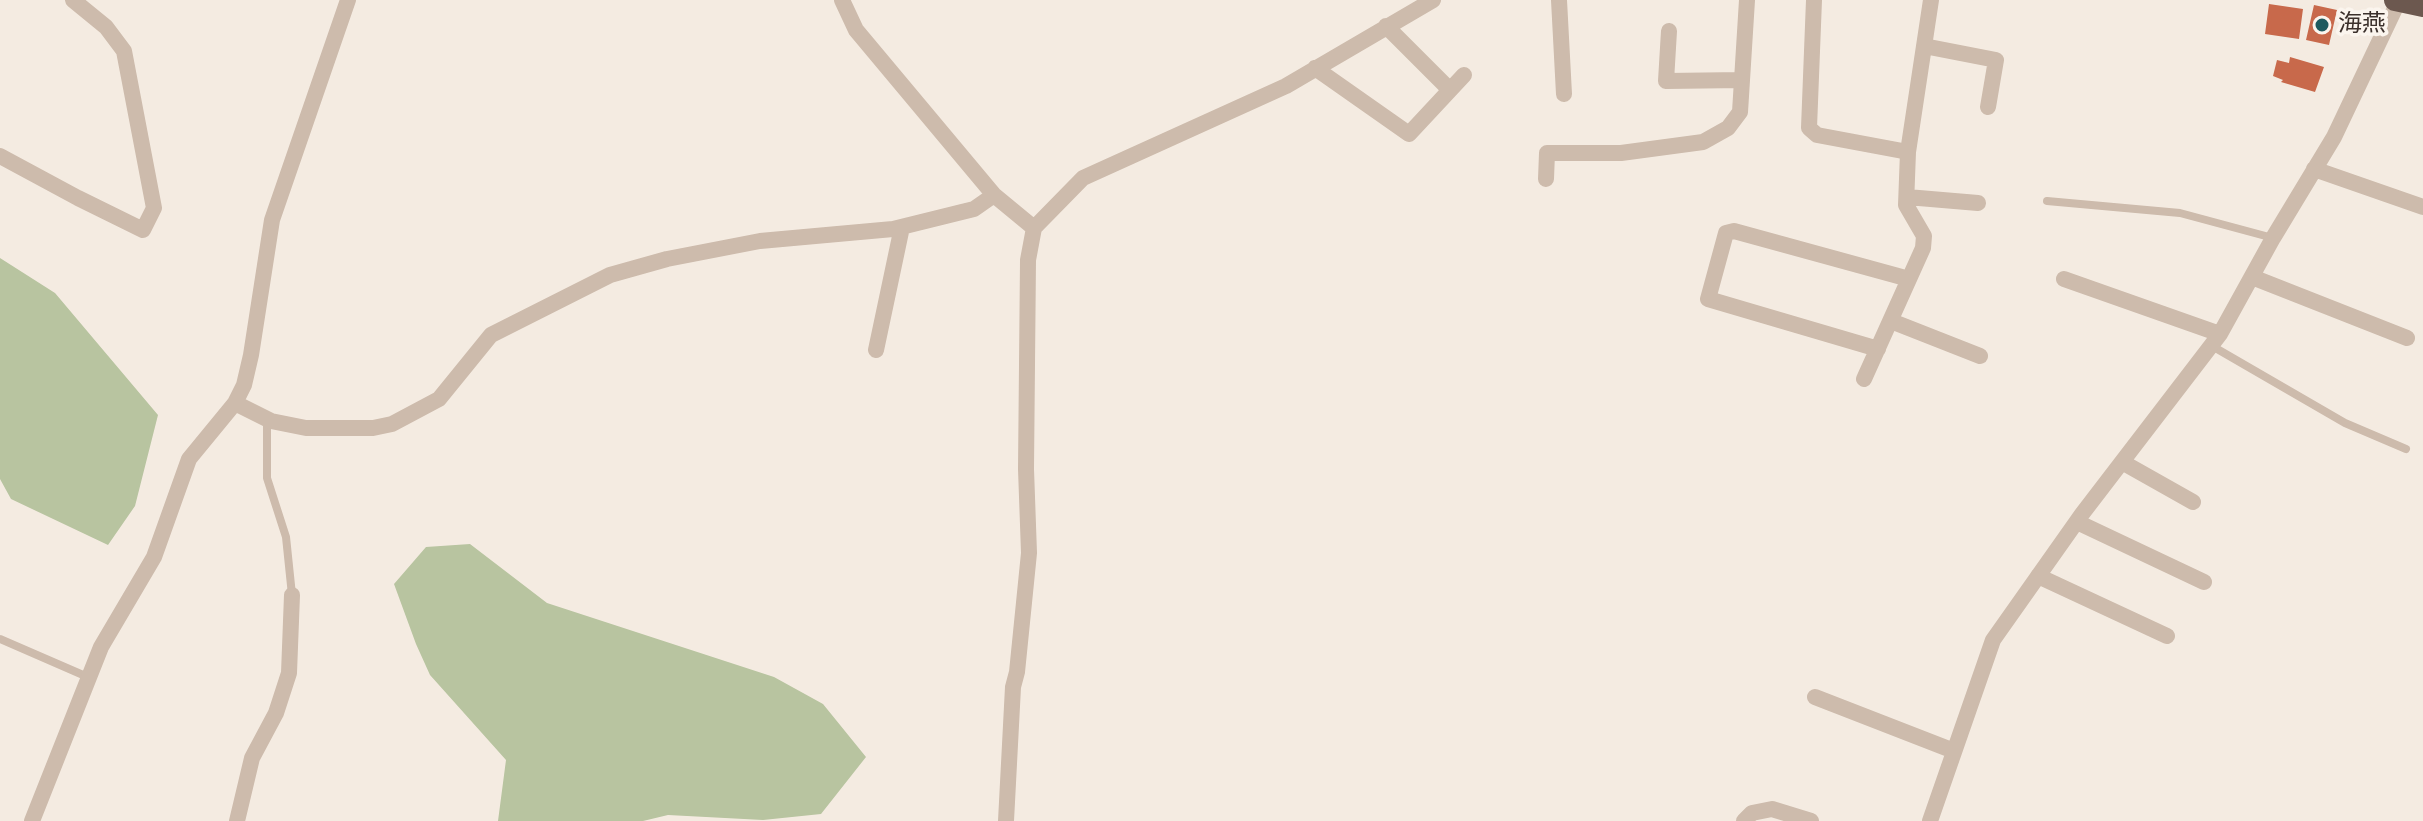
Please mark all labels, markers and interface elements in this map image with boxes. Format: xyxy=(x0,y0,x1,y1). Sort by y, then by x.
place label: 海燕 xyxy=(2338,11,2386,39)
marker: 海燕 xyxy=(2313,16,2331,34)

